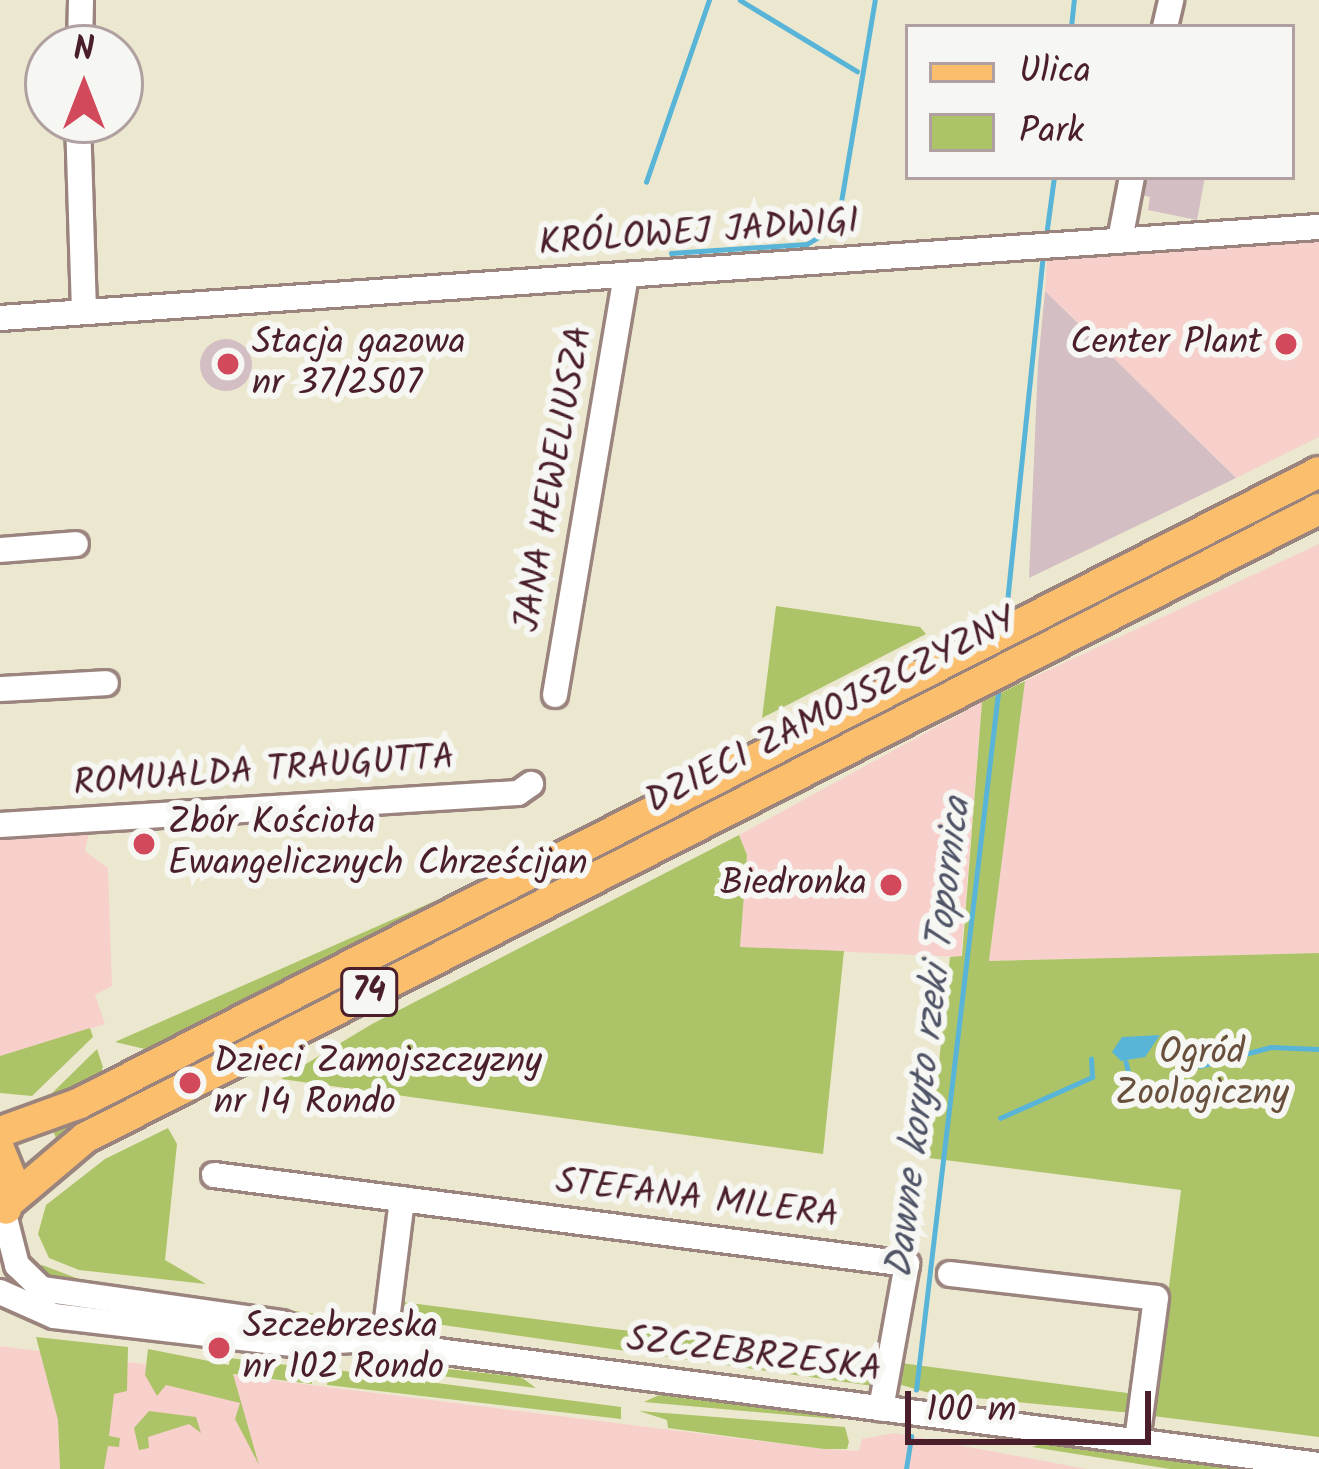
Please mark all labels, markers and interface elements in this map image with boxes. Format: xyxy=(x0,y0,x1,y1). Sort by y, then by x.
north arrow xyxy=(24,24,144,144)
text: N xyxy=(74,24,94,77)
legend xyxy=(905,24,1295,180)
text: Ulica xyxy=(1019,44,1091,101)
text: Park xyxy=(1019,104,1084,161)
street label: KRÓLOWEJ JADWIGI xyxy=(537,201,861,267)
place label: Stacja gazowa nr 37/2507 xyxy=(252,321,466,406)
place label: Center Plant xyxy=(1070,322,1262,366)
street label: JANA HEWELIUSZA xyxy=(507,323,603,635)
marker: Center Plant xyxy=(1273,331,1299,357)
marker: Stacja gazowa nr 37/2507 xyxy=(215,351,241,377)
street label: DZIECI ZAMOJSZCZYZNY xyxy=(640,600,1024,824)
street label: ROMUALDA TRAUGUTTA xyxy=(72,737,456,807)
water label: Dawne koryto rzeki Topornica xyxy=(877,795,983,1281)
place label: Zbór Kościoła Ewangelicznych Chrześcijan xyxy=(168,801,588,886)
marker: Zbór Kościoła Ewangelicznych Chrześcijan xyxy=(131,831,157,857)
place label: Biedronka xyxy=(720,863,867,907)
marker: Biedronka xyxy=(878,872,904,898)
road number: 74 xyxy=(339,965,399,1019)
park label: Ogród Zoologiczny xyxy=(1115,1031,1289,1116)
place label: Dzieci Zamojszczyzny nr 14 Rondo xyxy=(214,1040,542,1125)
marker: Dzieci Zamojszczyzny nr 14 Rondo xyxy=(177,1070,203,1096)
street label: STEFANA MILERA xyxy=(553,1161,841,1239)
place label: Szczebrzeska nr 102 Rondo xyxy=(243,1305,444,1390)
street label: SZCZEBRZESKA xyxy=(624,1319,884,1393)
marker: Szczebrzeska nr 102 Rondo xyxy=(206,1335,232,1361)
scale bar xyxy=(911,1367,1157,1441)
text: 100 m xyxy=(926,1383,1016,1440)

